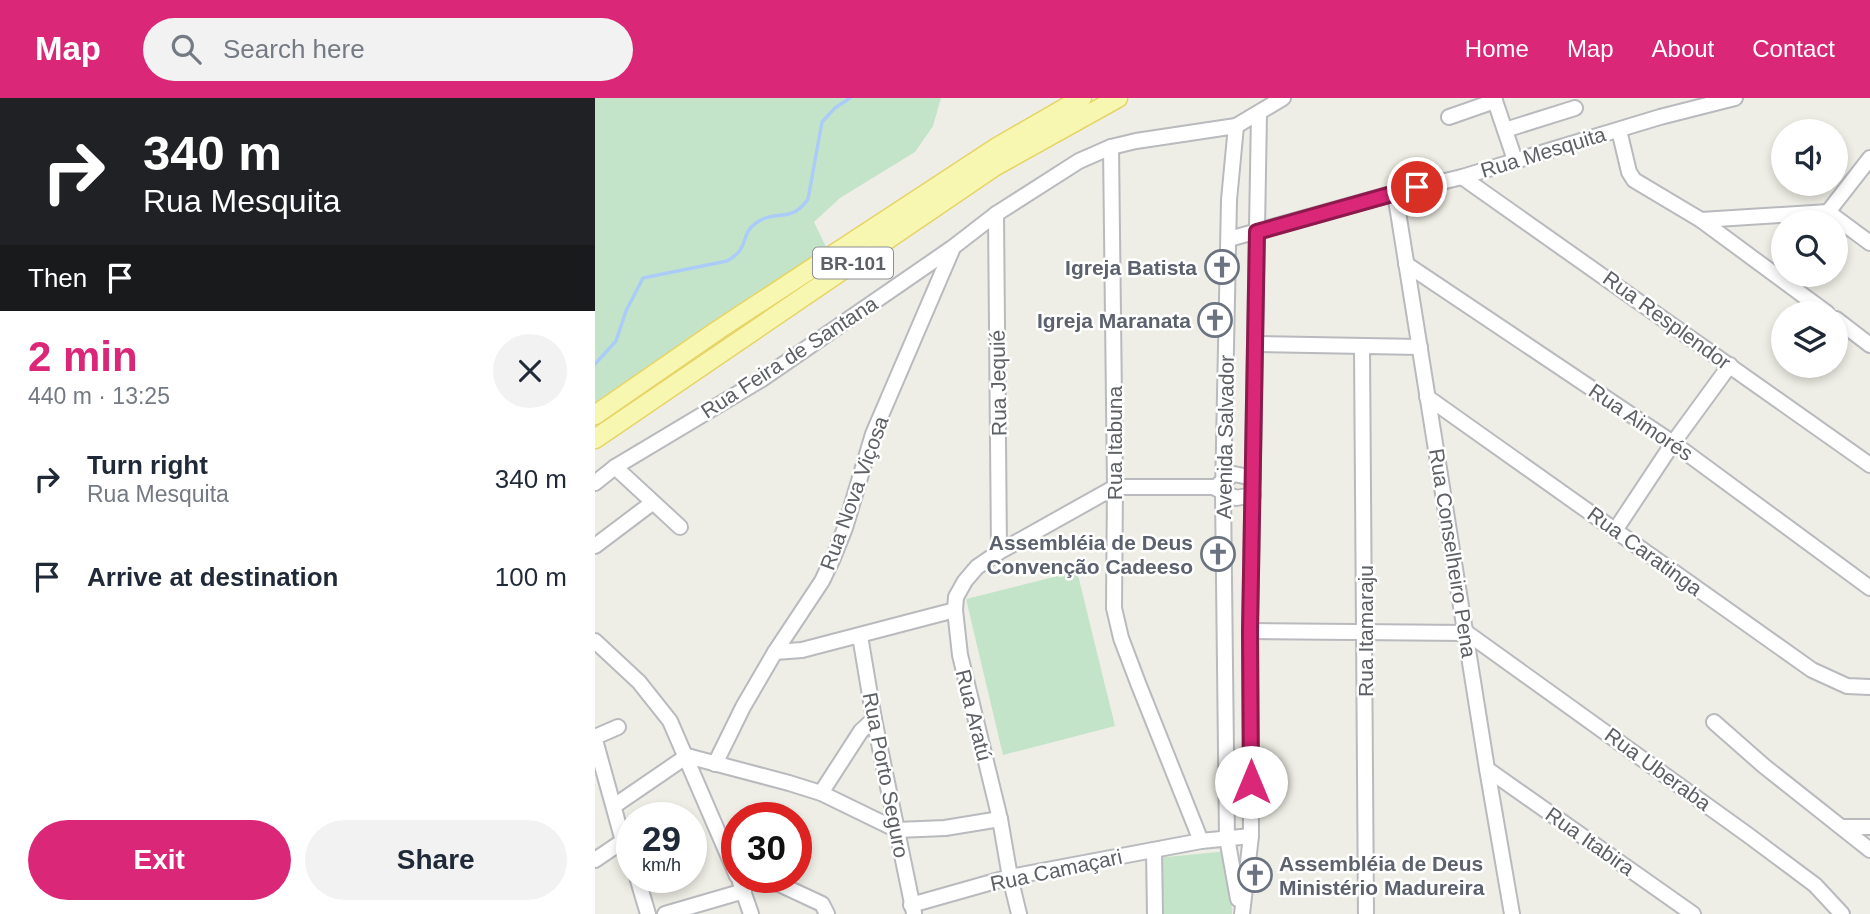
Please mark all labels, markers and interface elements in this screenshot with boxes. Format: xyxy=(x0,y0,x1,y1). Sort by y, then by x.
search box xyxy=(143,18,633,81)
text: Map xyxy=(35,30,101,67)
icon: search xyxy=(167,30,205,68)
text: Search here xyxy=(223,34,365,64)
text: Home xyxy=(1465,35,1529,62)
text: Map xyxy=(1567,35,1614,62)
text: About xyxy=(1652,35,1714,62)
text: Contact xyxy=(1752,35,1835,62)
map controls xyxy=(1771,119,1848,378)
button: sound xyxy=(1771,119,1848,196)
street label: Rua Mesquita xyxy=(1478,122,1609,182)
icon: right xyxy=(28,126,119,217)
text: 340 m xyxy=(143,126,282,180)
pin xyxy=(1387,157,1447,217)
icon: arrive xyxy=(1398,168,1436,206)
text: Rua Mesquita xyxy=(143,183,340,219)
button: search xyxy=(1771,210,1848,287)
road number: BR-101 xyxy=(813,248,893,279)
church icon: Igreja Batista xyxy=(1203,248,1241,286)
place label: Igreja Batista xyxy=(1065,256,1197,279)
icon: arrive xyxy=(101,259,139,297)
text: Then xyxy=(28,263,87,293)
street label: Rua Resplendor xyxy=(1599,266,1735,374)
street label: Rua Feira de Santana xyxy=(697,291,882,423)
church icon: Igreja Maranata xyxy=(1196,301,1234,339)
button: layers xyxy=(1771,301,1848,378)
place label: Igreja Maranata xyxy=(1037,309,1191,332)
street label: Rua Jequié xyxy=(986,330,1010,436)
text: 2 min xyxy=(28,333,138,380)
button: close xyxy=(493,334,567,408)
street label: Avenida Salvador xyxy=(1212,355,1238,519)
street label: Rua Aimorés xyxy=(1585,379,1697,465)
text: 440 m · 13:25 xyxy=(28,383,170,409)
street label: Rua Itabuna xyxy=(1103,385,1126,500)
street label: Rua Nova Viçosa xyxy=(816,413,893,573)
street label: Rua Conselheiro Pena xyxy=(1425,447,1481,659)
text: Turn right xyxy=(87,450,208,480)
icon: right xyxy=(28,460,66,498)
text: 340 m xyxy=(495,464,567,494)
text: Rua Mesquita xyxy=(87,481,229,507)
street label: Rua Caratinga xyxy=(1583,502,1707,600)
place label: Assembléia de Deus Convenção Cadeeso xyxy=(986,531,1193,578)
church icon: Assembléia de Deus Convenção Cadeeso xyxy=(1199,535,1237,573)
icon: arrive xyxy=(28,558,66,596)
text: Arrive at destination xyxy=(87,562,338,592)
text: 100 m xyxy=(495,562,567,592)
street label: Rua Itamaraju xyxy=(1354,565,1377,697)
street label: Rua Aratú xyxy=(952,667,996,763)
street label: Rua Porto Seguro xyxy=(859,690,913,860)
street label: Rua Uberaba xyxy=(1601,723,1716,815)
position arrow xyxy=(1214,745,1288,819)
speed limit sign: 30 xyxy=(721,802,812,893)
street label: Rua Itabira xyxy=(1541,802,1639,880)
text: 29 xyxy=(642,819,681,858)
button: Exit xyxy=(28,820,291,900)
button: Share xyxy=(305,820,567,900)
street label: Rua Camaçari xyxy=(988,845,1124,895)
place label: Assembléia de Deus Ministério Madureira xyxy=(1279,852,1485,899)
text: km/h xyxy=(642,855,681,875)
church icon: Assembléia de Deus Ministério Madureira xyxy=(1236,856,1274,894)

